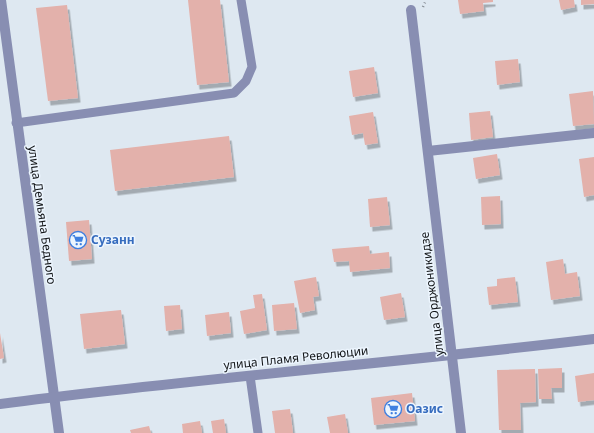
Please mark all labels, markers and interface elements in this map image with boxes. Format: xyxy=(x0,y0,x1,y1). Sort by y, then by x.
street label: улица Демьяна Бедного xyxy=(24,144,61,285)
supermarket icon: Сузанн xyxy=(68,230,88,250)
place label: Сузанн xyxy=(91,231,135,248)
street label: улица Орджоникидзе xyxy=(415,231,448,357)
street label: улица Пламя Революции xyxy=(223,341,369,374)
supermarket icon: Оазис xyxy=(383,399,403,419)
place label: Оазис xyxy=(406,400,443,417)

